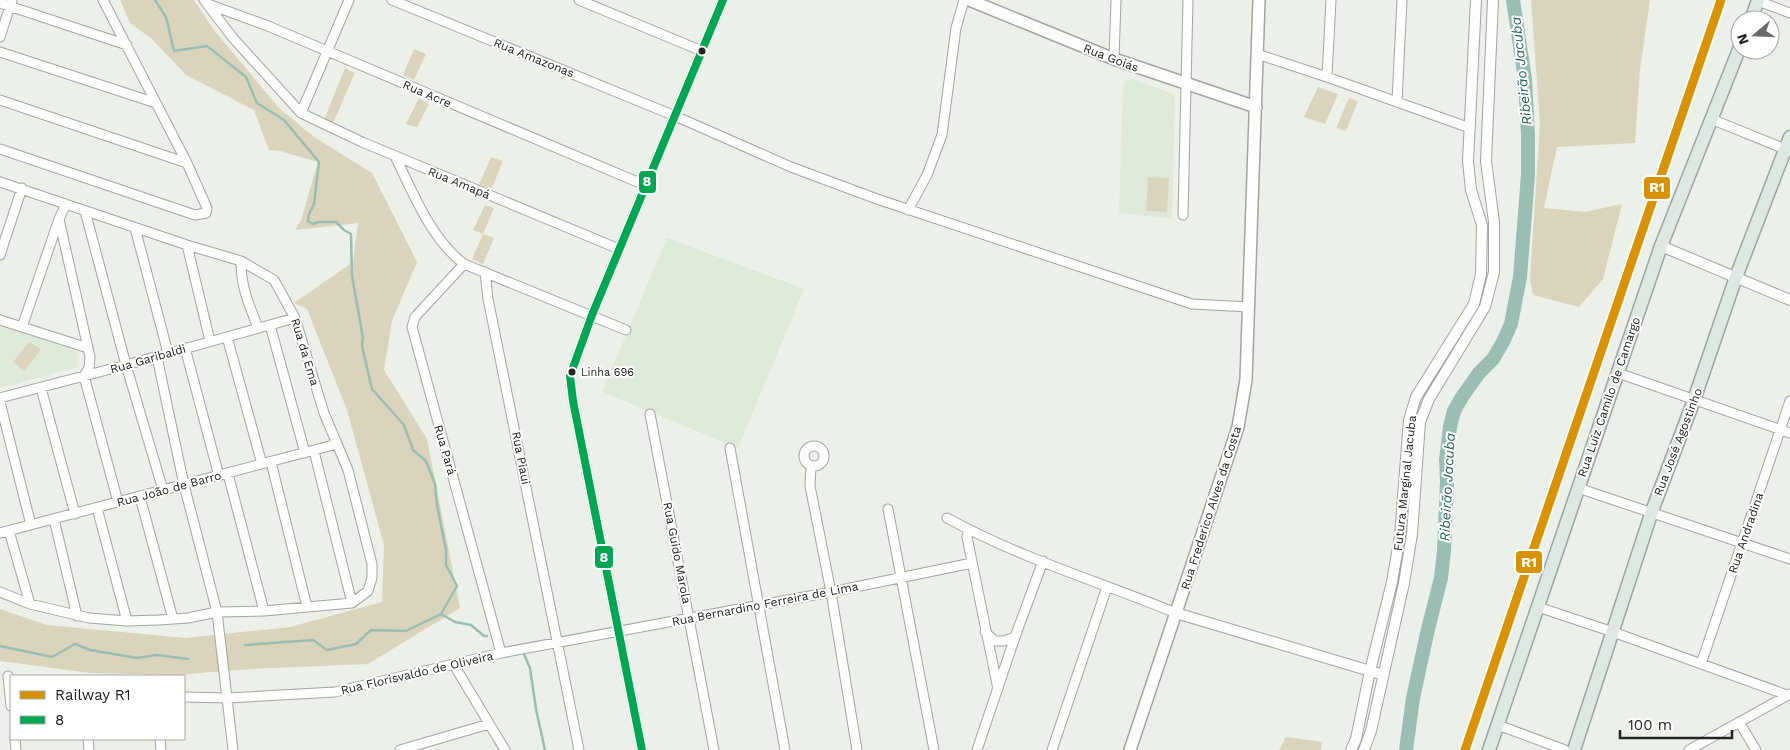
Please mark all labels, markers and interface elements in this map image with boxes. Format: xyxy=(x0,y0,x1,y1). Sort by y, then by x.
north arrow xyxy=(1730,10,1780,60)
water label: Ribeirão Jacuba xyxy=(1507,16,1535,126)
text: N xyxy=(1733,32,1752,47)
street label: Rua Amazonas xyxy=(492,35,576,81)
street label: Rua Goiás xyxy=(1081,41,1141,75)
unlabelled marker xyxy=(697,46,707,56)
street label: Rua Acre xyxy=(401,77,454,111)
street label: Rua Amapá xyxy=(426,164,492,202)
line badge: 8 xyxy=(638,170,657,194)
text: 8 xyxy=(643,173,652,189)
line badge: R1 xyxy=(1643,176,1671,200)
text: R1 xyxy=(1649,179,1665,195)
street label: Rua Luiz Camilo de Camargo xyxy=(1575,315,1643,479)
street label: Rua da Ema xyxy=(288,317,322,388)
street label: Rua Garibaldi xyxy=(109,342,187,376)
place label: Linha 696 xyxy=(581,366,634,379)
marker: Linha 696 xyxy=(567,367,577,377)
street label: Rua José Agostinho xyxy=(1651,386,1705,498)
street label: Futura Marginal Jacuba xyxy=(1391,414,1419,551)
street label: Rua Pará xyxy=(431,423,459,477)
street label: Rua Frederico Alves da Costa xyxy=(1178,424,1244,591)
street label: Rua Piaui xyxy=(509,430,533,486)
water label: Ribeirão Jacuba xyxy=(1436,432,1458,542)
street label: Rua João de Barro xyxy=(115,468,223,510)
street label: Rua Andradina xyxy=(1726,490,1766,575)
street label: Rua Guido Marola xyxy=(660,501,694,605)
line badge: 8 xyxy=(594,545,614,569)
text: 8 xyxy=(600,549,609,565)
line badge: R1 xyxy=(1515,550,1543,574)
text: R1 xyxy=(1521,554,1537,570)
street label: Rua Bernardino Ferreira de Lima xyxy=(671,579,860,629)
street label: Rua Florisvaldo de Oliveira xyxy=(339,649,495,697)
legend xyxy=(10,675,185,740)
text: Railway R1 xyxy=(55,686,131,704)
scale bar xyxy=(1620,708,1732,740)
text: 8 xyxy=(55,711,64,729)
text: 100 m xyxy=(1628,716,1672,734)

